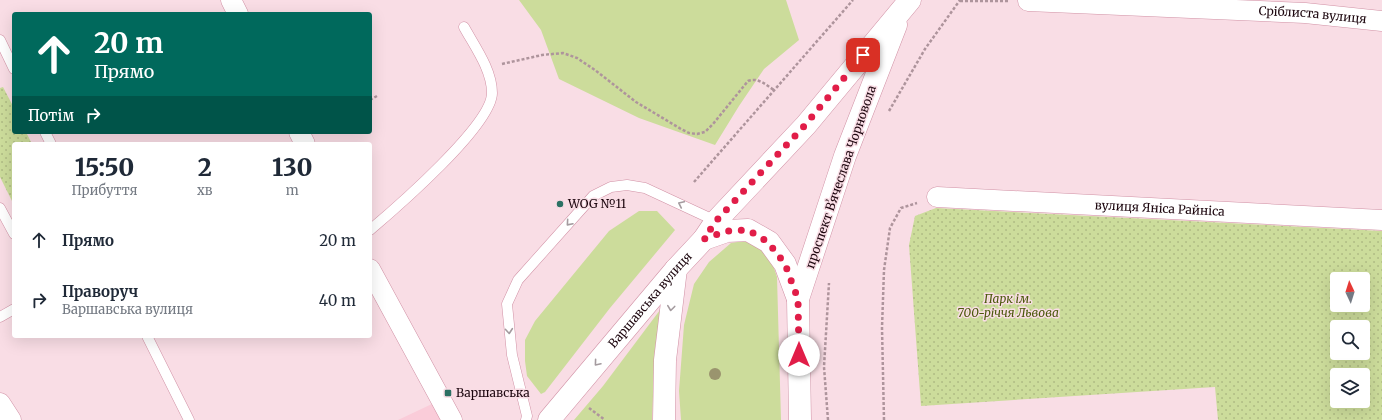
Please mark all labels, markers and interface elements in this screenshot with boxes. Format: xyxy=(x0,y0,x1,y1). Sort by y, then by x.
street label: Сріблиста вулиця xyxy=(1258,3,1367,26)
text: 20 m xyxy=(94,25,163,61)
icon: ahead xyxy=(28,28,80,80)
pin xyxy=(846,38,880,72)
icon: arrive xyxy=(852,44,874,66)
text: Прямо xyxy=(94,60,154,83)
street label: проспект Вʼячеслава Чорновола xyxy=(802,83,879,270)
icon: right xyxy=(82,104,104,126)
text: Потім xyxy=(28,106,74,125)
text: 15:50 xyxy=(75,152,134,183)
text: 2 xyxy=(198,152,212,183)
text: 130 xyxy=(272,152,312,183)
text: Прибуття xyxy=(72,182,137,199)
text: хв xyxy=(197,182,212,199)
text: m xyxy=(286,182,299,199)
place label: WOG №11 xyxy=(567,196,627,211)
street label: вулиця Яніса Райніса xyxy=(1094,197,1226,219)
marker: WOG №11 xyxy=(555,199,565,209)
one-way arrow xyxy=(678,201,685,209)
one-way arrow xyxy=(566,218,574,226)
icon: ahead xyxy=(28,229,50,251)
text: Прямо xyxy=(62,231,114,250)
text: 20 m xyxy=(319,231,356,250)
street label: Варшавська вулиця xyxy=(605,249,695,351)
north arrow xyxy=(1330,272,1370,312)
map controls xyxy=(1330,272,1370,408)
text: Праворуч xyxy=(62,282,138,301)
icon: right xyxy=(28,289,50,311)
text: 40 m xyxy=(319,291,356,310)
park label: Парк ім. 700-річчя Львова xyxy=(957,291,1059,320)
text: Варшавська вулиця xyxy=(62,301,193,318)
one-way arrow xyxy=(667,305,676,311)
button: search xyxy=(1330,320,1370,360)
one-way arrow xyxy=(505,328,514,334)
position arrow xyxy=(778,334,820,376)
one-way arrow xyxy=(594,359,601,366)
button: layers xyxy=(1330,368,1370,408)
place label: Варшавська xyxy=(456,385,530,400)
marker: Варшавська xyxy=(443,388,453,398)

